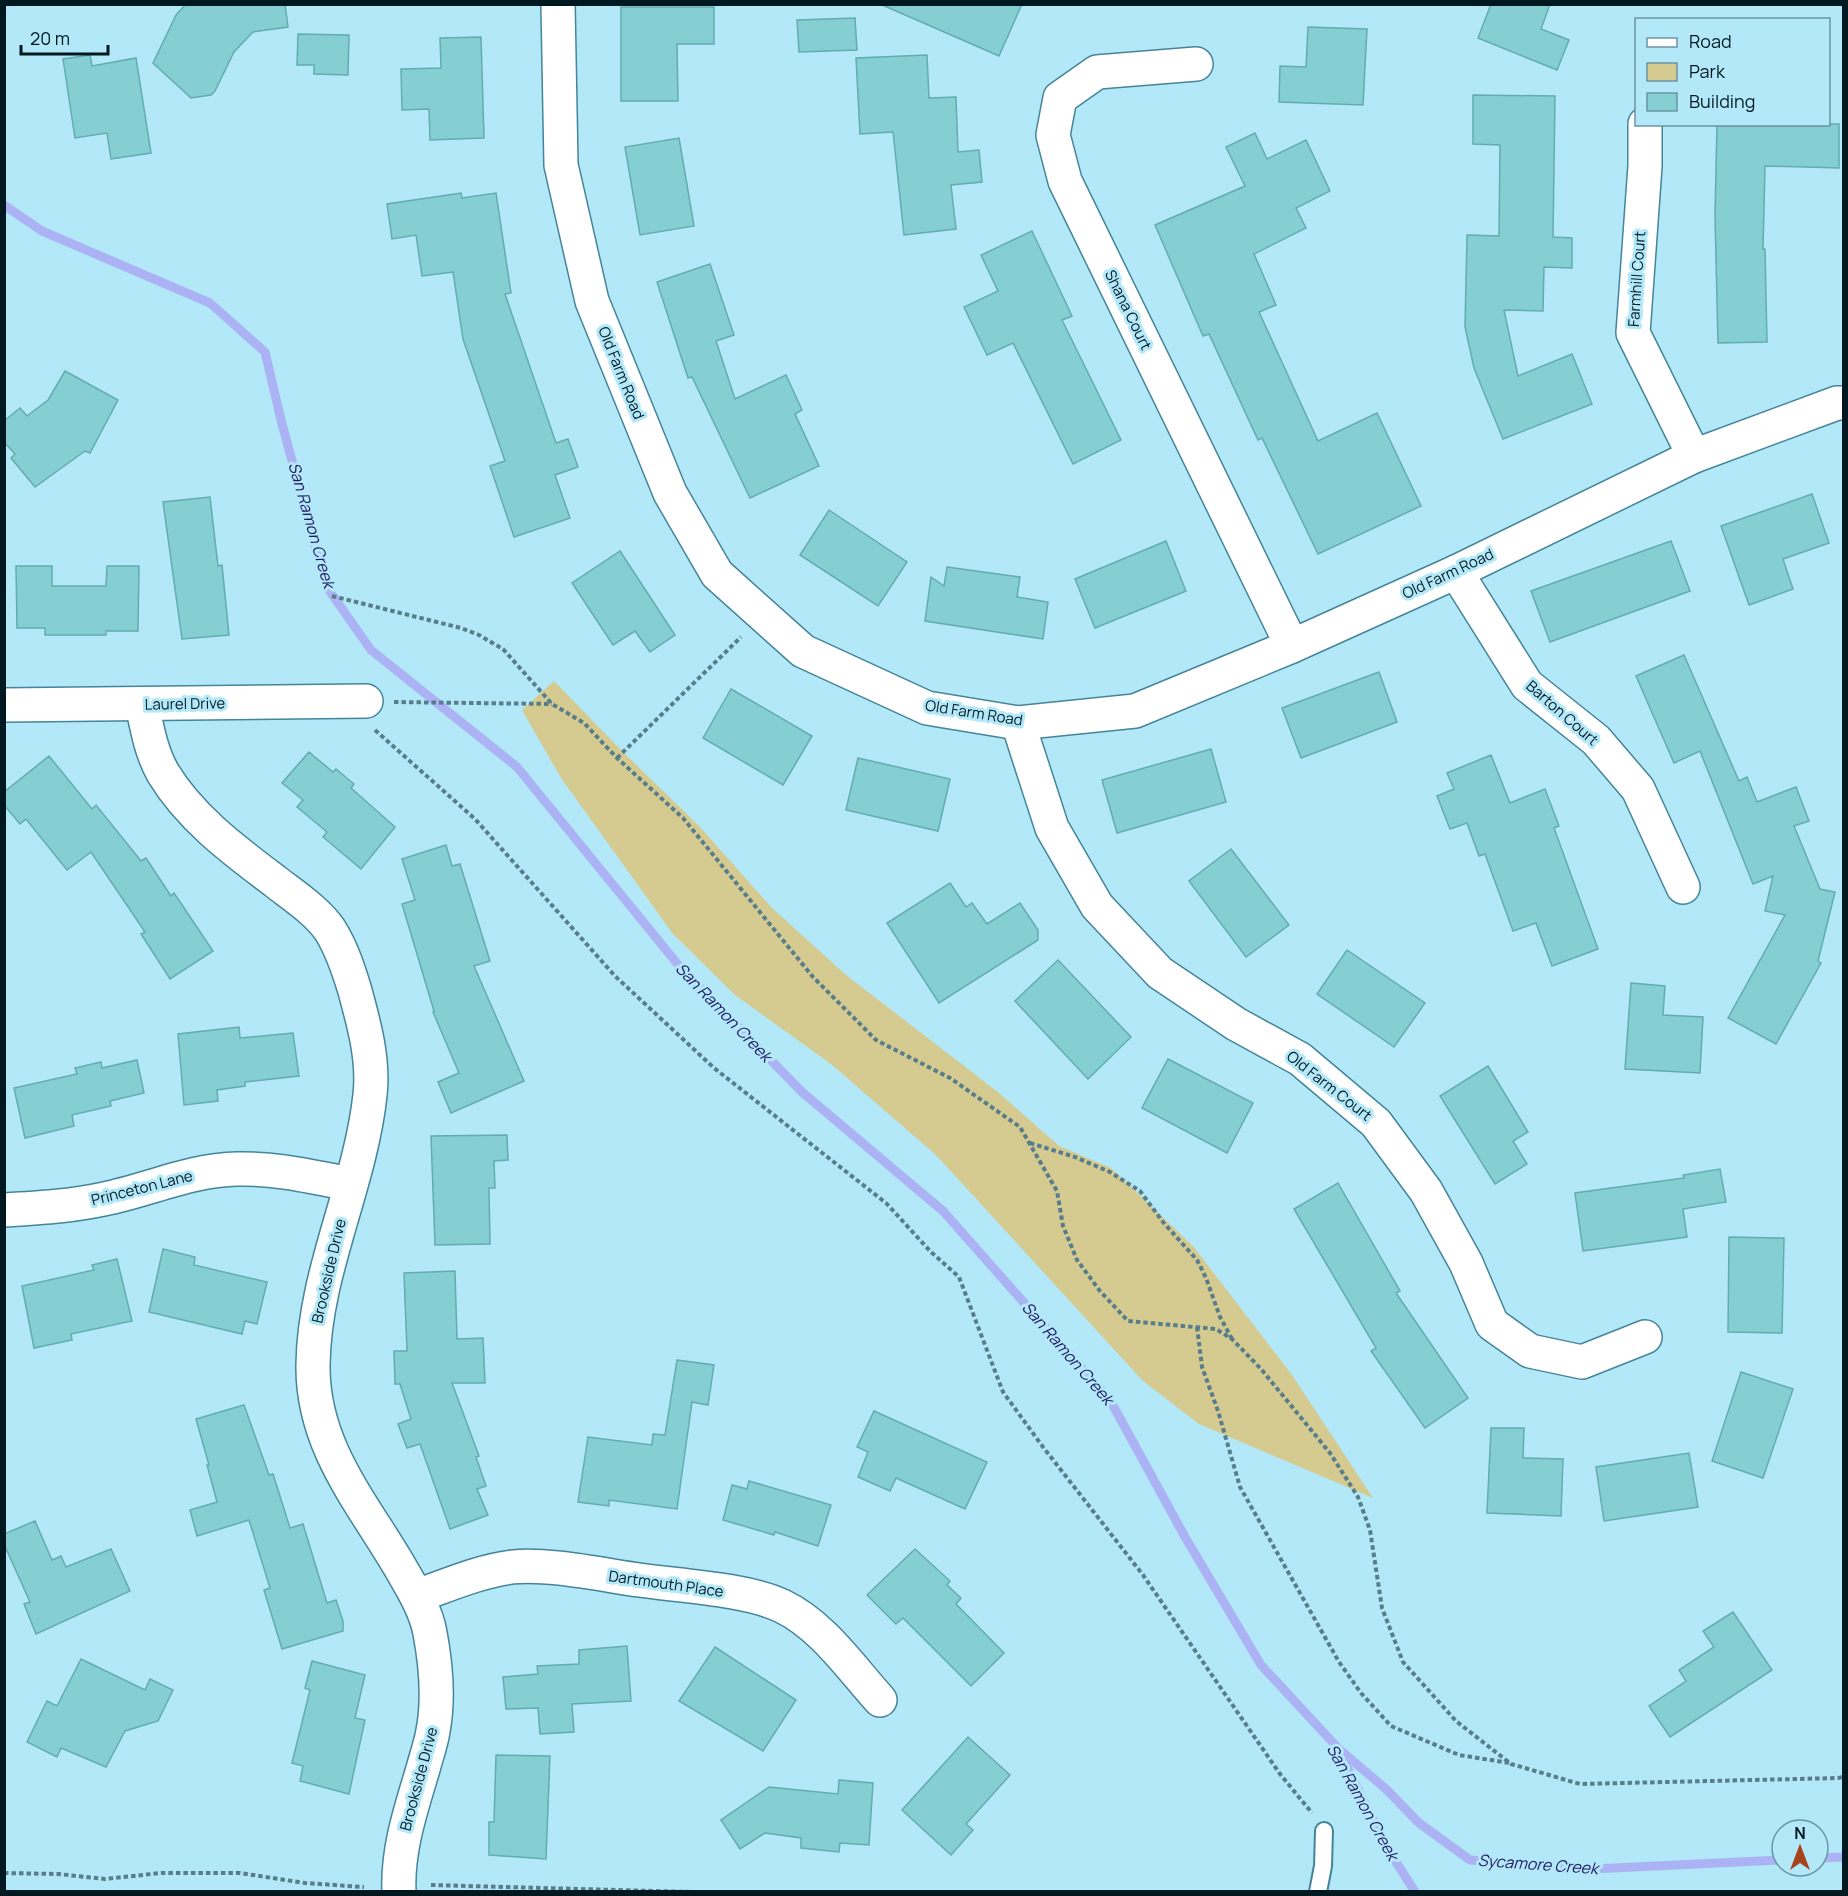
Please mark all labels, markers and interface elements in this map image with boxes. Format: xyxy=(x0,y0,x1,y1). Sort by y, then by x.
scale bar xyxy=(21,18,108,56)
legend xyxy=(1635,18,1830,126)
text: 20 m xyxy=(30,26,70,50)
text: Road xyxy=(1689,29,1732,53)
text: Park xyxy=(1689,59,1726,83)
text: Building xyxy=(1689,89,1755,113)
street label: Farmhill Court xyxy=(1623,230,1650,328)
street label: Shana Court xyxy=(1100,266,1157,353)
street label: Old Farm Road xyxy=(593,323,650,422)
water label: San Ramon Creek xyxy=(284,460,341,592)
street label: Old Farm Road xyxy=(1399,543,1497,604)
street label: Barton Court xyxy=(1522,675,1603,750)
street label: Laurel Drive xyxy=(145,692,226,715)
street label: Old Farm Road xyxy=(924,694,1024,731)
water label: San Ramon Creek xyxy=(671,958,778,1068)
street label: Old Farm Court xyxy=(1282,1046,1376,1126)
street label: Princeton Lane xyxy=(89,1165,195,1210)
street label: Brookside Drive xyxy=(306,1216,351,1325)
water label: San Ramon Creek xyxy=(1017,1297,1120,1411)
street label: Dartmouth Place xyxy=(607,1565,725,1602)
street label: Brookside Drive xyxy=(395,1724,443,1833)
water label: San Ramon Creek xyxy=(1322,1740,1405,1866)
north arrow xyxy=(1770,1818,1830,1878)
text: N xyxy=(1794,1822,1806,1844)
water label: Sycamore Creek xyxy=(1477,1849,1601,1879)

